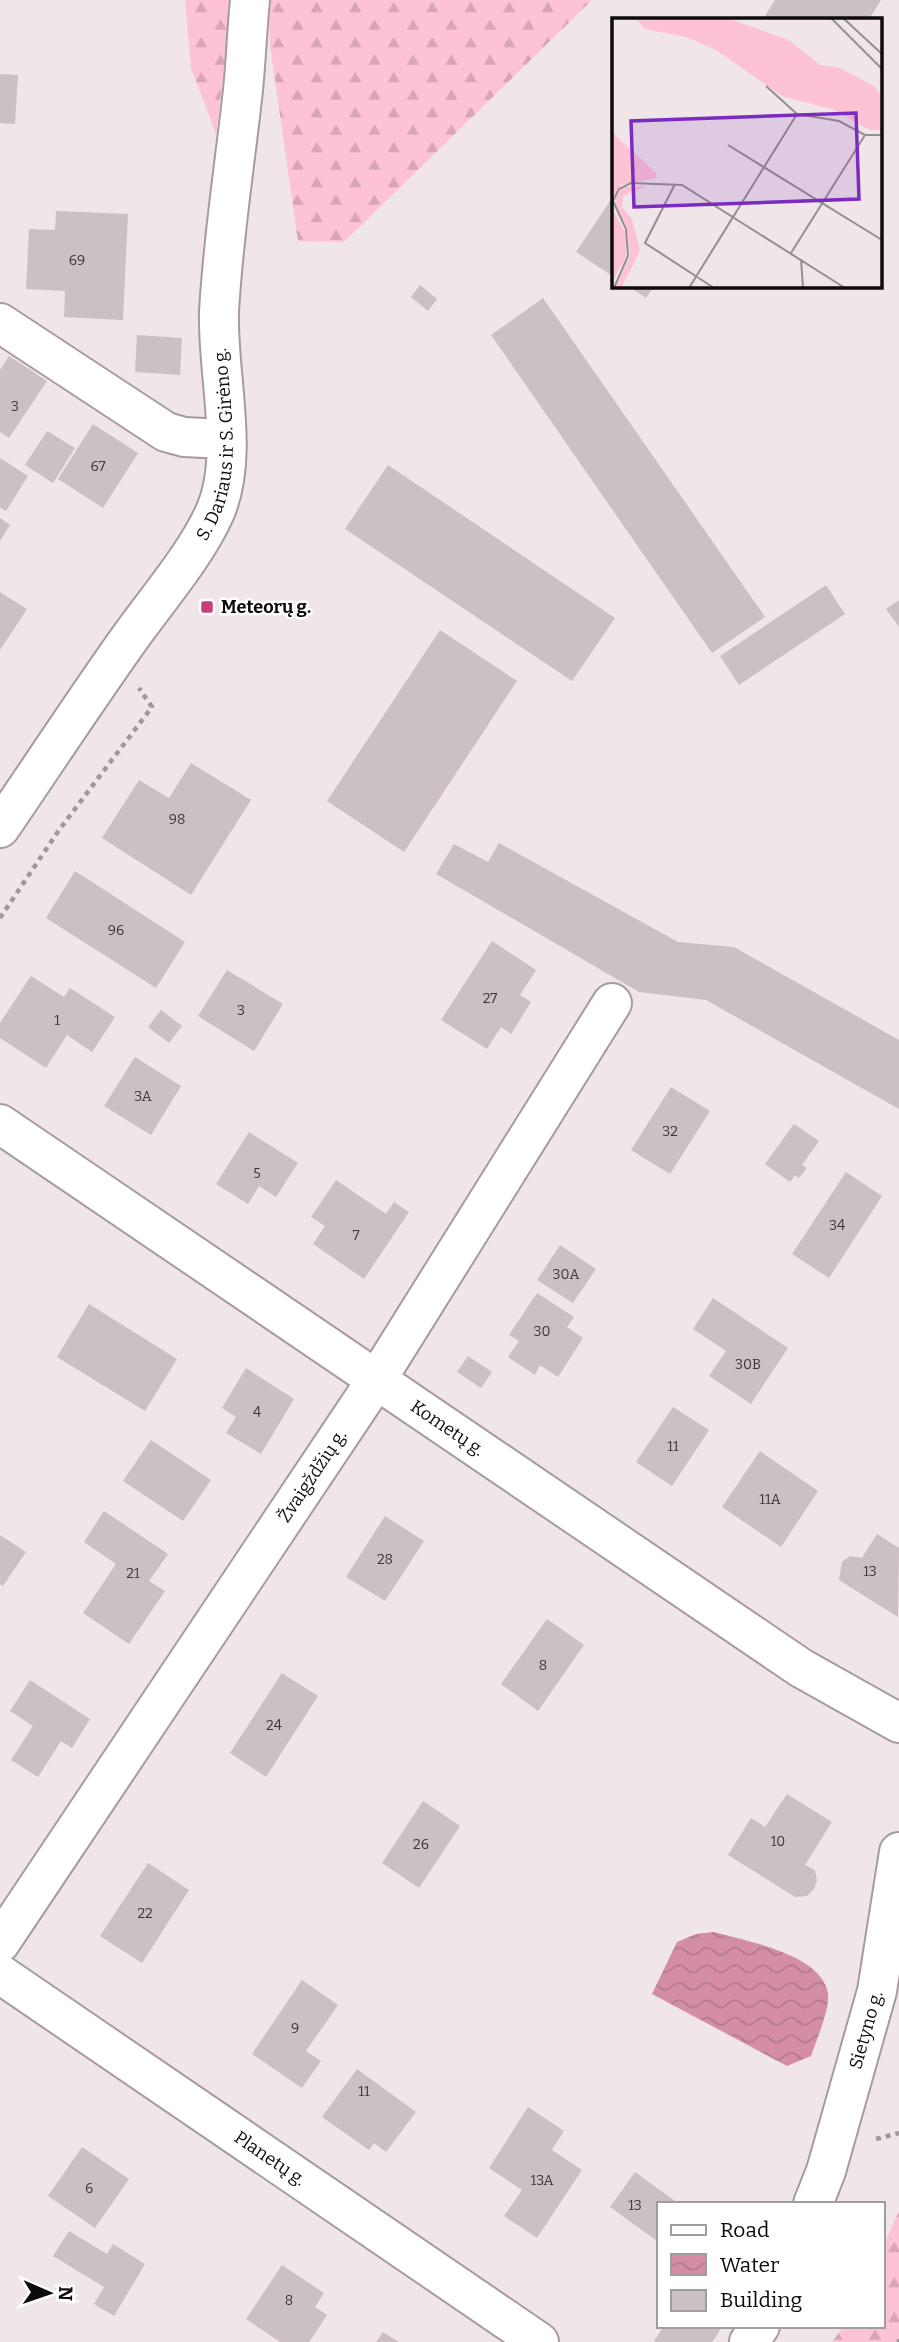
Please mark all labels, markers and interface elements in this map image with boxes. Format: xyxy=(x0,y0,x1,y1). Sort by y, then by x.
inset map xyxy=(612,18,881,287)
house number: 69 xyxy=(69,252,85,269)
street label: S. Dariaus ir S. Girėno g. xyxy=(191,347,238,544)
house number: 3 xyxy=(11,398,19,415)
house number: 67 xyxy=(90,458,106,475)
place label: Meteorų g. xyxy=(221,596,311,618)
marker: Meteorų g. xyxy=(199,599,215,615)
house number: 98 xyxy=(169,811,185,828)
house number: 96 xyxy=(108,922,124,939)
house number: 27 xyxy=(483,990,497,1007)
house number: 3 xyxy=(237,1002,245,1019)
house number: 1 xyxy=(54,1012,60,1029)
house number: 3A xyxy=(134,1088,152,1105)
house number: 32 xyxy=(662,1123,678,1140)
house number: 5 xyxy=(253,1165,261,1182)
house number: 34 xyxy=(829,1217,845,1234)
house number: 7 xyxy=(352,1227,360,1244)
house number: 30A xyxy=(553,1266,580,1283)
house number: 30 xyxy=(534,1323,550,1340)
house number: 30B xyxy=(735,1356,761,1373)
street label: Kometų g. xyxy=(406,1395,489,1461)
house number: 4 xyxy=(253,1404,261,1421)
street label: Žvaigždžių g. xyxy=(273,1425,351,1526)
house number: 11 xyxy=(667,1438,679,1455)
house number: 11A xyxy=(759,1491,781,1508)
house number: 28 xyxy=(377,1551,393,1568)
house number: 13 xyxy=(863,1563,877,1580)
house number: 21 xyxy=(126,1565,140,1582)
house number: 8 xyxy=(539,1657,547,1674)
house number: 24 xyxy=(266,1717,282,1734)
house number: 10 xyxy=(771,1833,785,1850)
house number: 26 xyxy=(413,1836,429,1853)
house number: 22 xyxy=(137,1905,153,1922)
street label: Sietyno g. xyxy=(844,1988,887,2072)
house number: 9 xyxy=(291,2020,299,2037)
house number: 11 xyxy=(358,2083,370,2100)
street label: Planetų g. xyxy=(230,2126,310,2191)
house number: 13A xyxy=(530,2172,554,2189)
house number: 6 xyxy=(85,2180,93,2197)
house number: 13 xyxy=(628,2197,642,2214)
legend xyxy=(657,2202,885,2328)
text: Road xyxy=(720,2217,769,2243)
text: Water xyxy=(720,2252,779,2278)
north arrow xyxy=(14,2258,84,2328)
text: N xyxy=(54,2286,77,2302)
text: Building xyxy=(720,2287,803,2313)
house number: 8 xyxy=(285,2292,293,2309)

